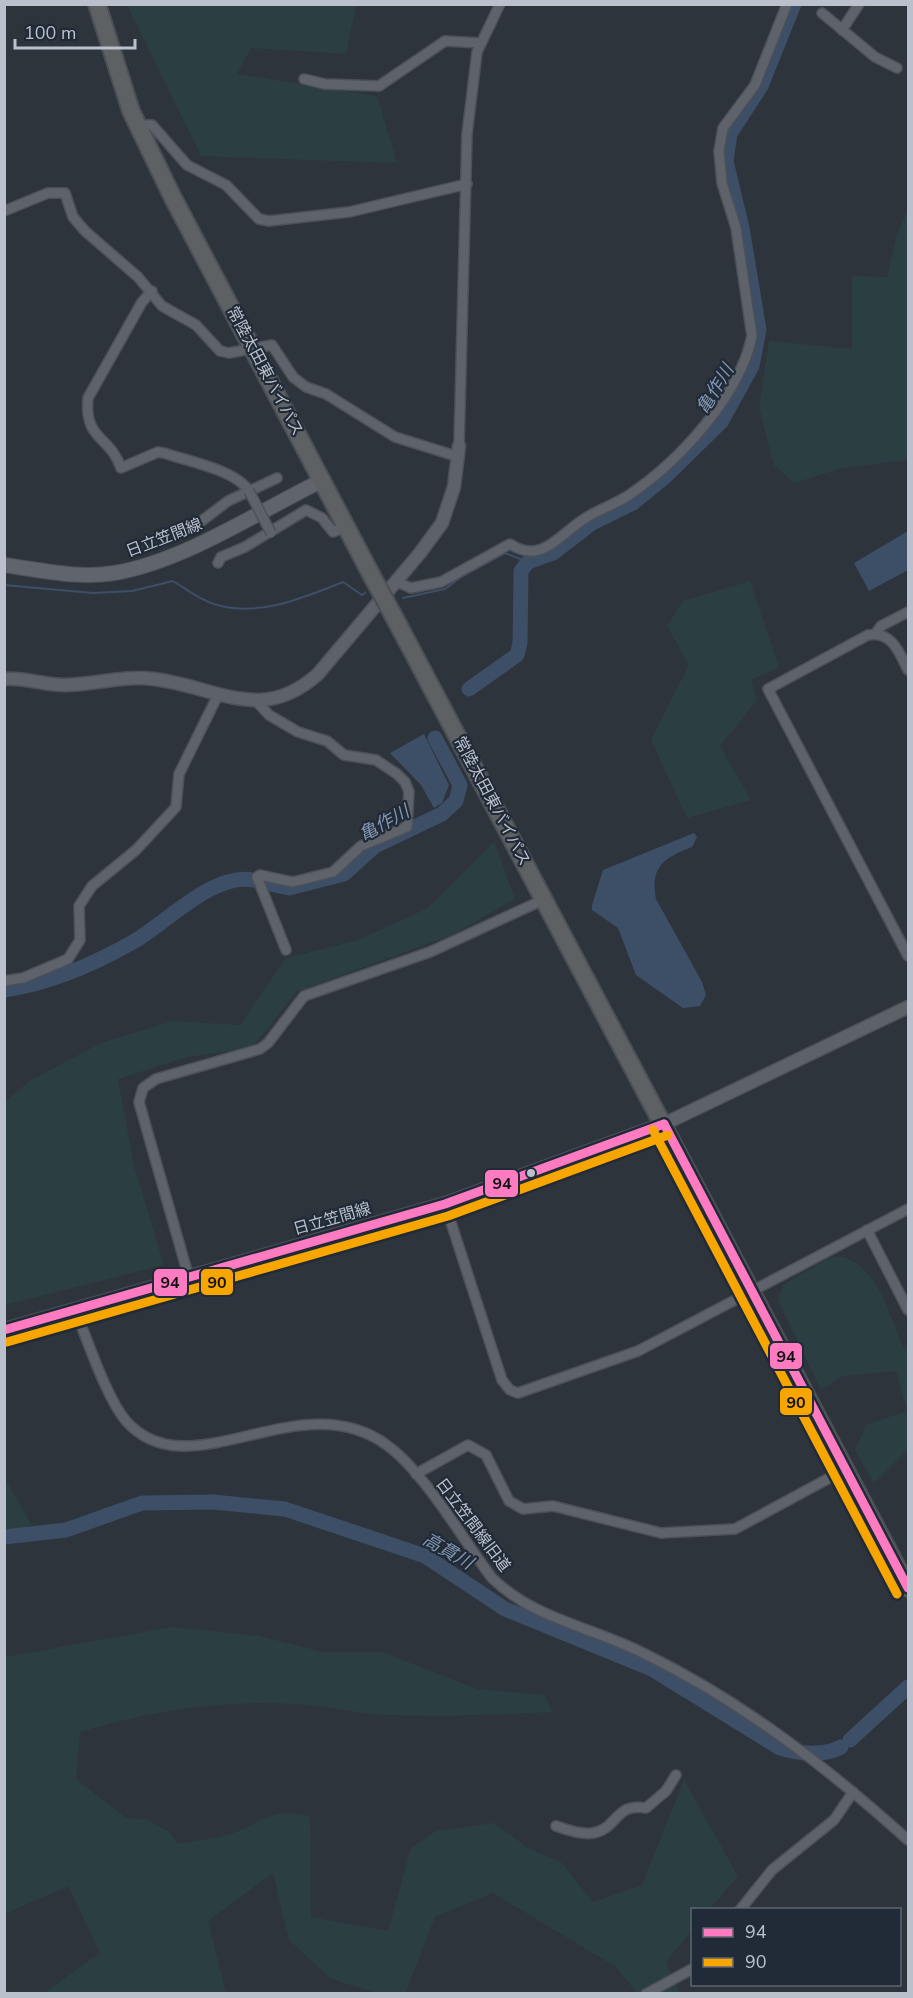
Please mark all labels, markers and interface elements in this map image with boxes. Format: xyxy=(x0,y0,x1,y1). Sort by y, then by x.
scale bar xyxy=(15,12,135,50)
text: 100 m xyxy=(24,21,76,45)
street label: 常陸太田東バイパス xyxy=(222,302,308,440)
water label: 亀作川 xyxy=(691,358,740,418)
street label: 日立笠間線 xyxy=(123,513,205,563)
street label: 常陸太田東バイパス xyxy=(449,732,535,870)
water label: 亀作川 xyxy=(355,798,415,847)
unlabelled marker xyxy=(525,1167,537,1179)
line badge: 94 xyxy=(484,1169,519,1198)
text: 94 xyxy=(492,1173,512,1195)
street label: 日立笠間線 xyxy=(291,1197,373,1241)
line badge: 94 xyxy=(153,1268,188,1297)
line badge: 90 xyxy=(200,1268,234,1296)
text: 94 xyxy=(160,1272,180,1294)
text: 90 xyxy=(207,1272,227,1294)
line badge: 94 xyxy=(769,1342,803,1370)
text: 94 xyxy=(776,1346,796,1368)
line badge: 90 xyxy=(779,1387,813,1416)
text: 90 xyxy=(786,1392,806,1414)
street label: 日立笠間線旧道 xyxy=(431,1474,515,1576)
water label: 高貫川 xyxy=(419,1527,479,1576)
legend xyxy=(691,1908,901,1986)
text: 94 xyxy=(745,1920,767,1944)
text: 90 xyxy=(745,1950,767,1974)

